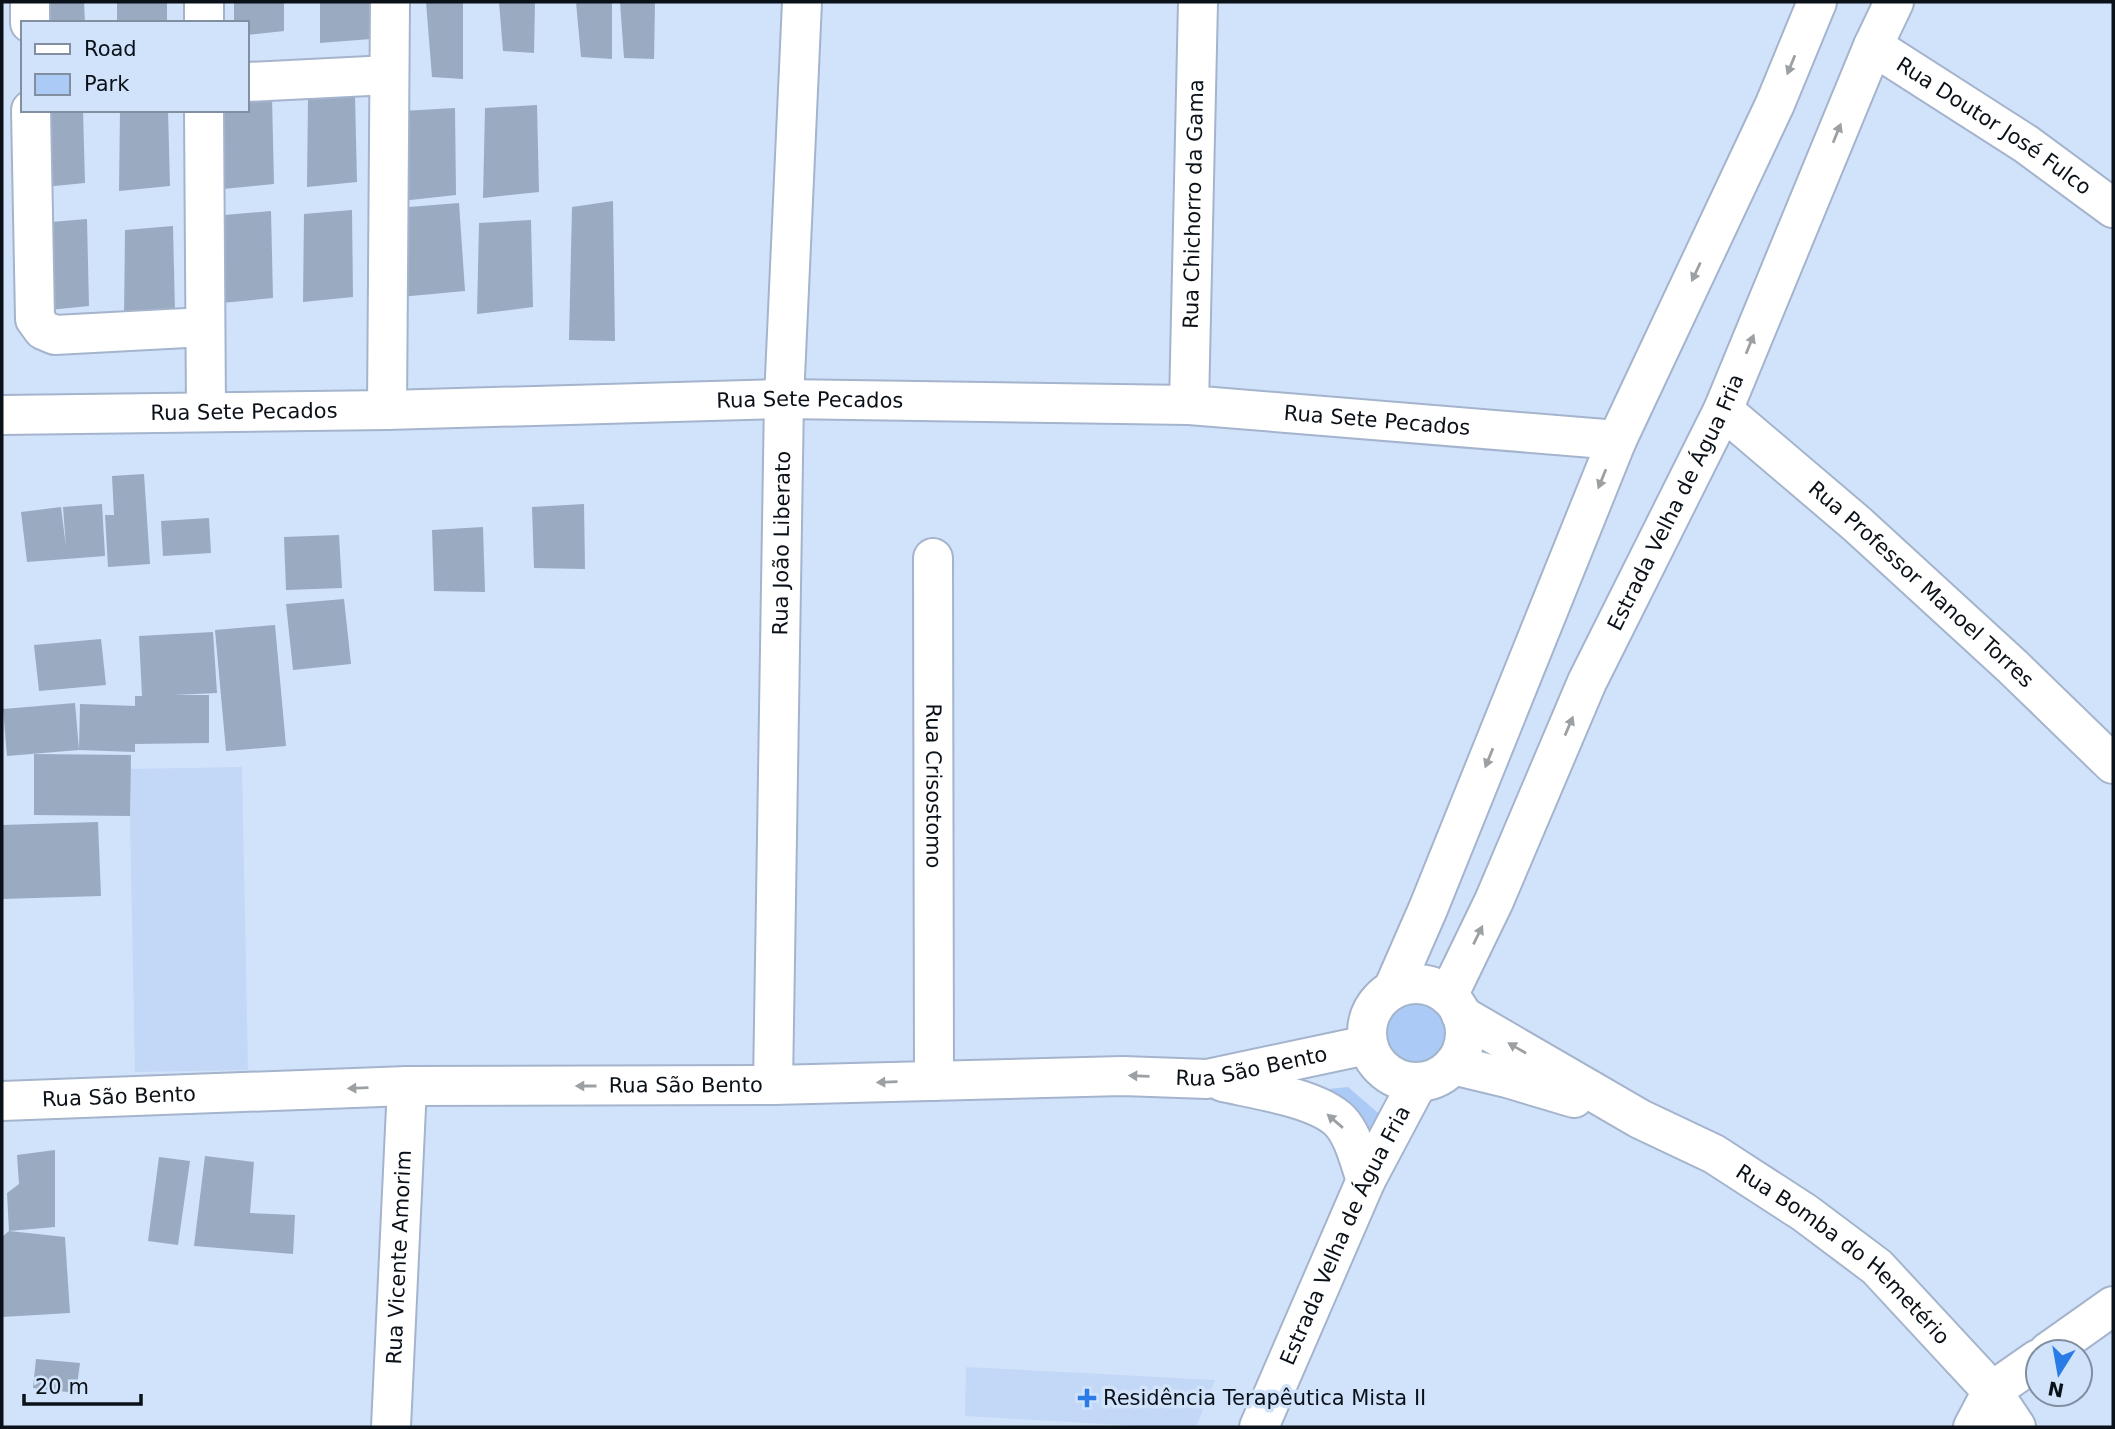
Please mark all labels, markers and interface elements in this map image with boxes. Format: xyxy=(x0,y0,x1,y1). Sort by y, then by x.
legend xyxy=(21,21,248,112)
text: Road xyxy=(84,37,137,61)
street label: Rua Doutor José Fulco xyxy=(1892,52,2096,200)
one-way arrow xyxy=(1785,55,1797,75)
text: Park xyxy=(84,72,130,96)
street label: Rua Chichorro da Gama xyxy=(1179,79,1208,329)
one-way arrow xyxy=(1831,123,1842,144)
one-way arrow xyxy=(1690,262,1702,282)
one-way arrow xyxy=(1745,333,1756,354)
street label: Estrada Velha de Água Fria xyxy=(1603,370,1748,634)
street label: Rua Sete Pecados xyxy=(716,387,904,413)
street label: Rua Sete Pecados xyxy=(150,399,338,425)
street label: Rua Sete Pecados xyxy=(1283,401,1471,440)
street label: Rua João Liberato xyxy=(768,451,795,635)
one-way arrow xyxy=(1596,468,1607,489)
street label: Rua Professor Manoel Torres xyxy=(1804,476,2039,692)
street label: Rua Crisostomo xyxy=(921,704,946,868)
one-way arrow xyxy=(1563,715,1574,736)
one-way arrow xyxy=(1483,747,1494,768)
one-way arrow xyxy=(1472,925,1483,945)
one-way arrow xyxy=(1508,1041,1527,1054)
street label: Rua São Bento xyxy=(1175,1042,1329,1092)
one-way arrow xyxy=(1127,1071,1149,1082)
street label: Rua São Bento xyxy=(609,1073,763,1097)
one-way arrow xyxy=(875,1076,897,1088)
one-way arrow xyxy=(574,1080,596,1092)
street label: Rua São Bento xyxy=(42,1082,196,1112)
one-way arrow xyxy=(347,1083,369,1094)
street label: Estrada Velha de Água Fria xyxy=(1275,1102,1415,1369)
one-way arrow xyxy=(1326,1113,1344,1129)
street label: Rua Vicente Amorim xyxy=(382,1149,416,1365)
street label: Rua Bomba do Hemetério xyxy=(1732,1160,1954,1349)
north arrow xyxy=(2024,1338,2094,1408)
scale bar xyxy=(24,1362,142,1406)
text: 20 m xyxy=(35,1375,89,1399)
text: N xyxy=(2046,1377,2066,1402)
place label: Residência Terapêutica Mista II xyxy=(1103,1386,1426,1410)
marker: Residência Terapêutica Mista II xyxy=(1077,1388,1097,1408)

